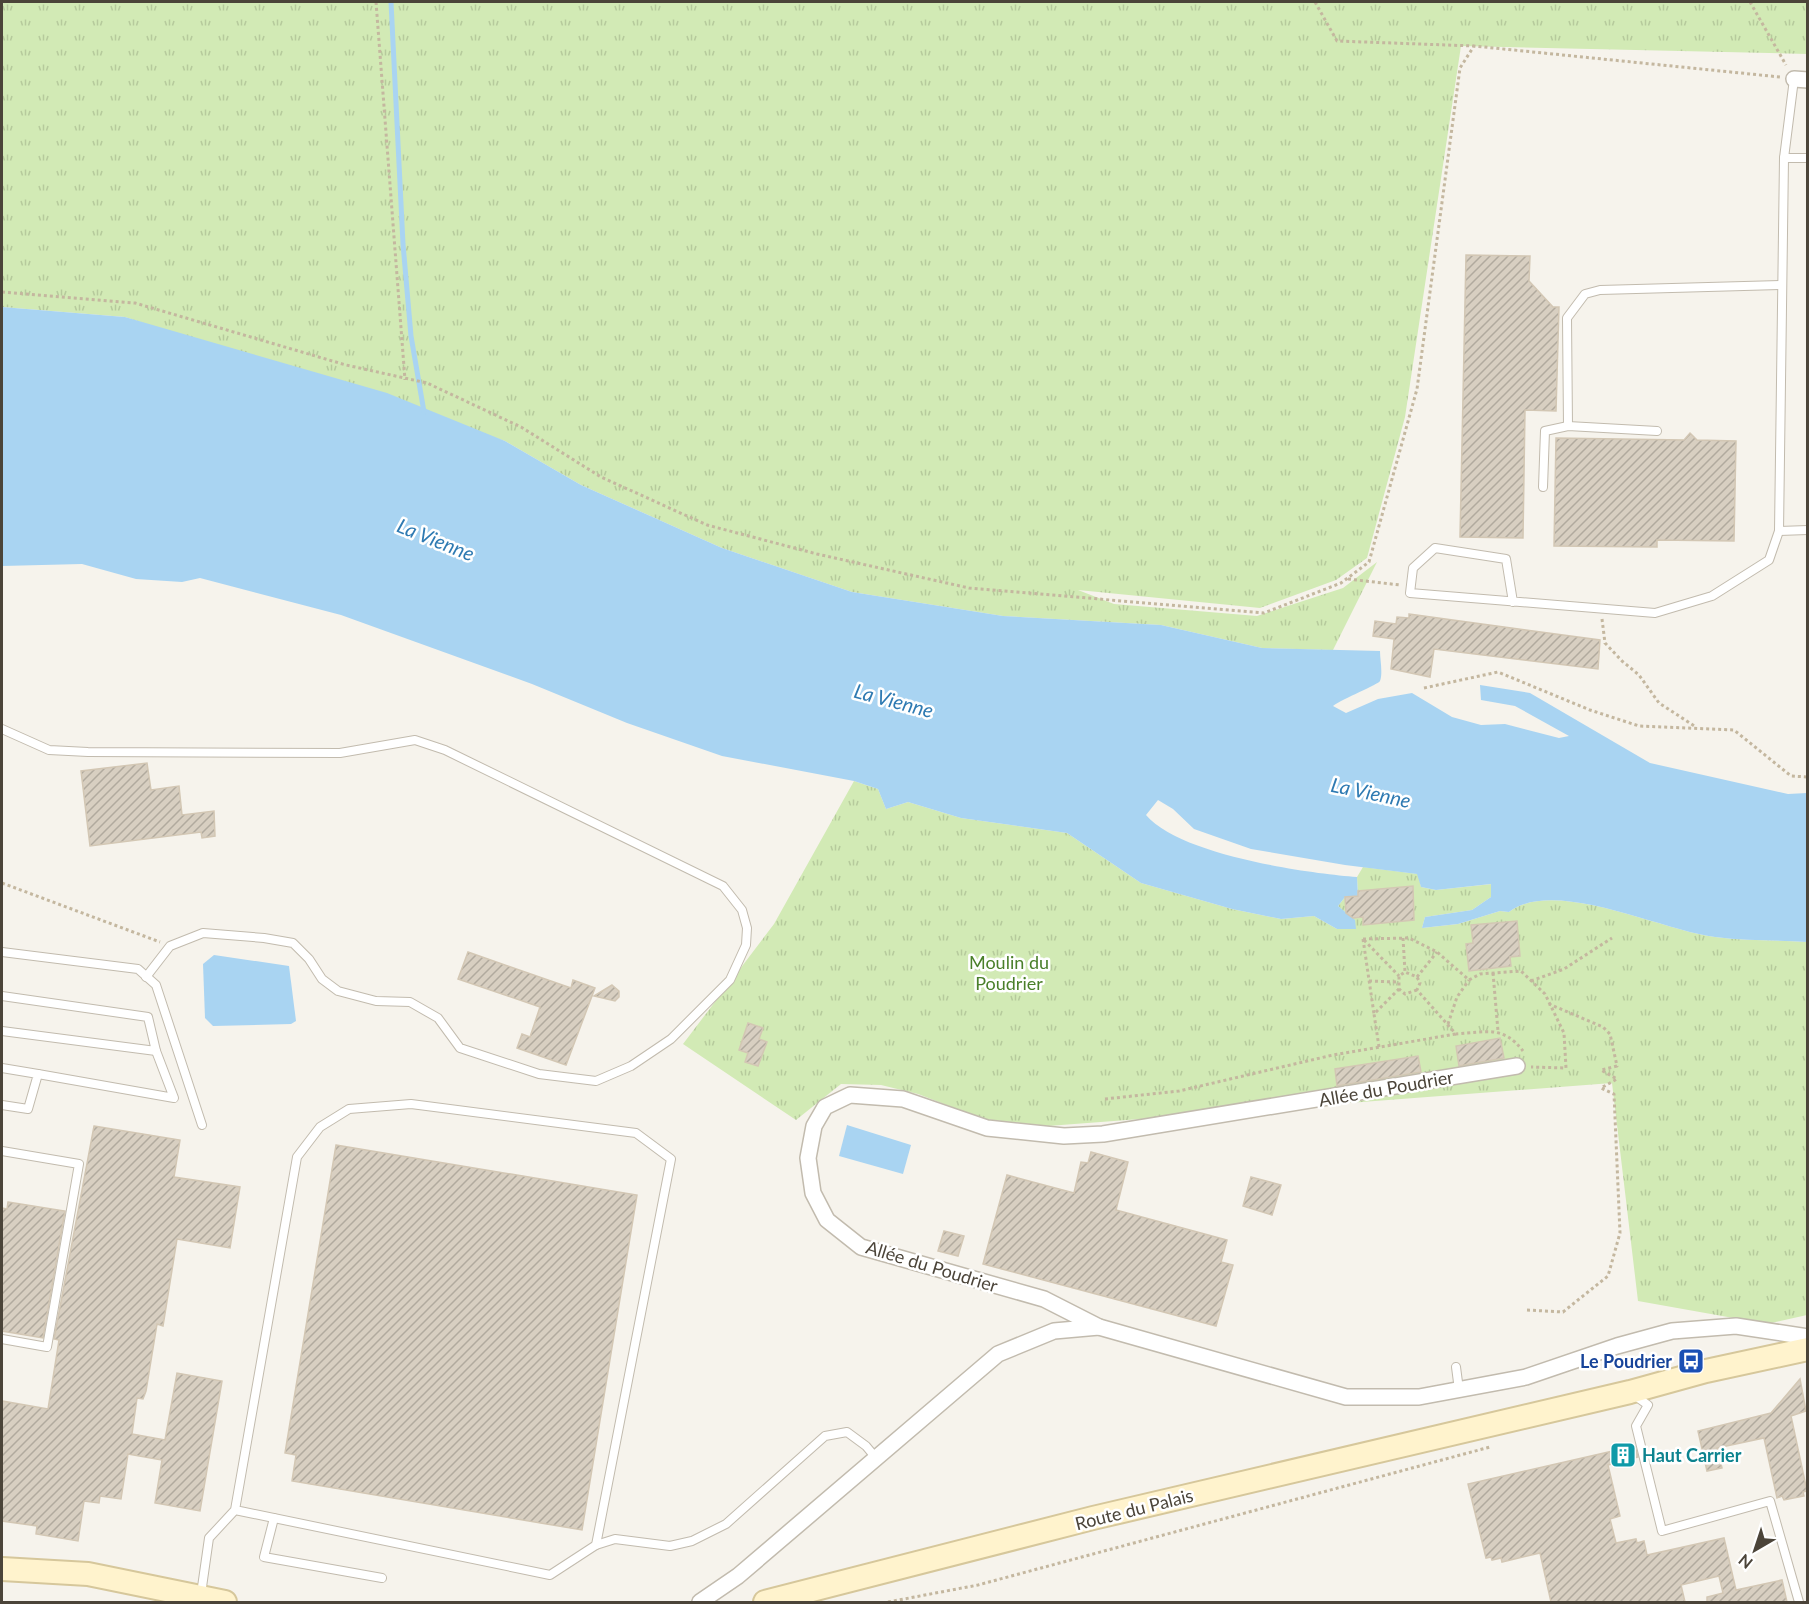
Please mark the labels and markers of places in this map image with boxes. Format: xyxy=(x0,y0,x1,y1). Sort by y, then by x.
bus stop icon: Le Poudrier xyxy=(1676,1346,1706,1376)
place label: Le Poudrier xyxy=(1580,1350,1672,1372)
building icon: Haut Carrier xyxy=(1608,1440,1638,1470)
place label: Haut Carrier xyxy=(1642,1444,1742,1466)

